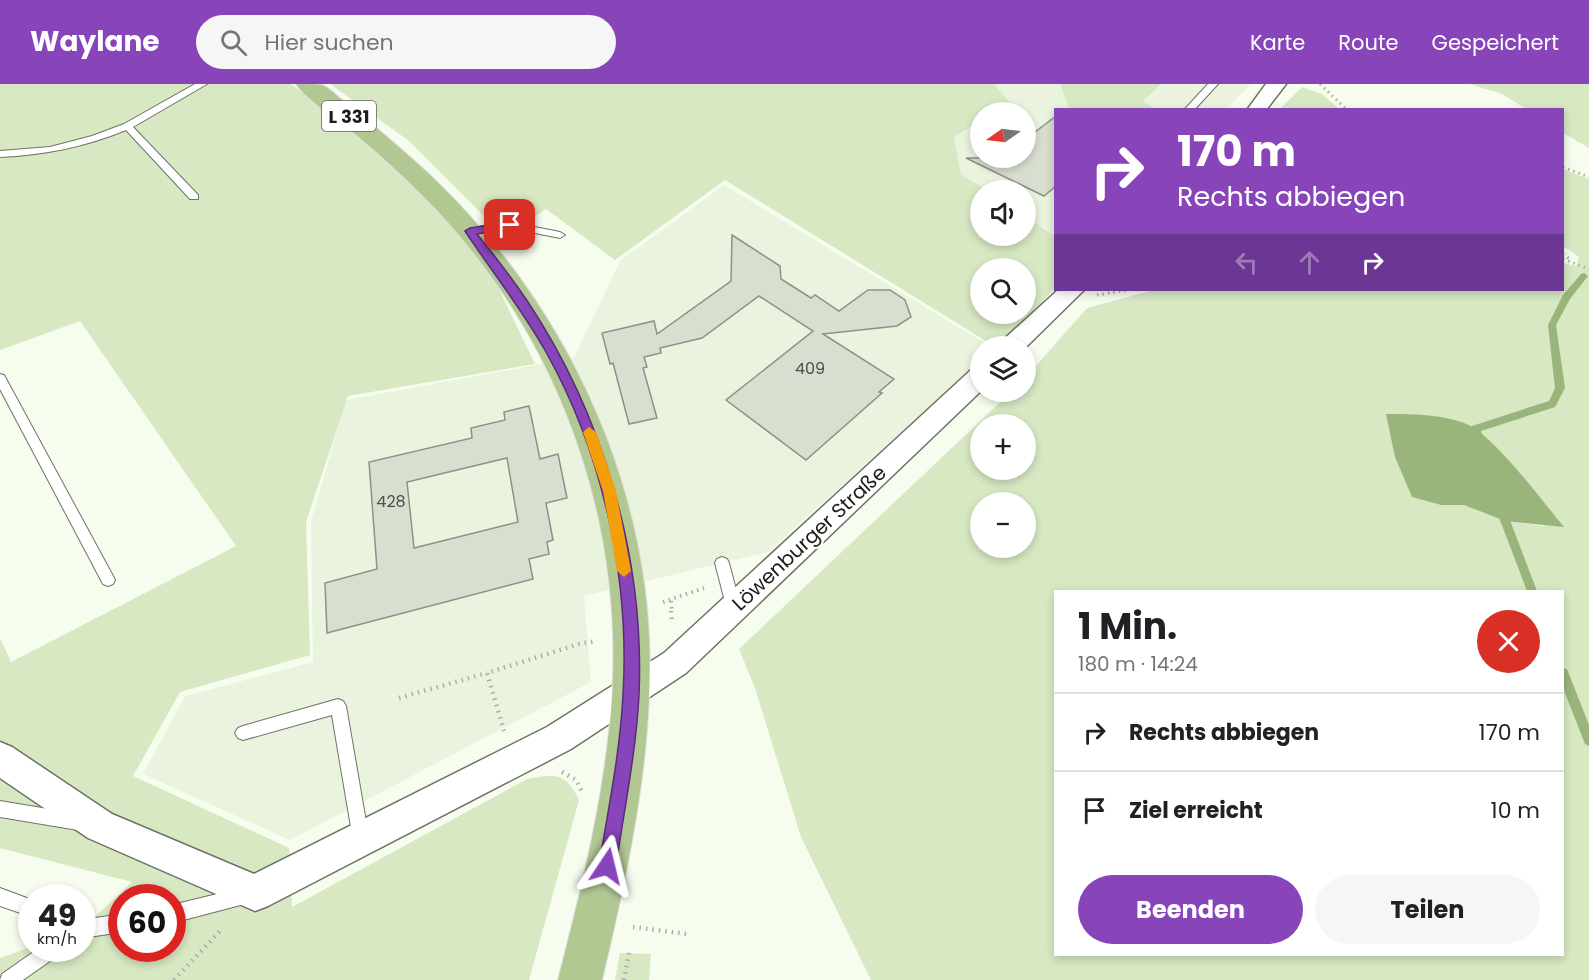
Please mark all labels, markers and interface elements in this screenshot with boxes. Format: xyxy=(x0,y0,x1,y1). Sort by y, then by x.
search box xyxy=(196,15,616,69)
text: Waylane xyxy=(30,22,160,61)
icon: search xyxy=(217,26,250,59)
text: Hier suchen xyxy=(265,27,394,58)
text: Karte xyxy=(1250,28,1305,57)
text: Route xyxy=(1338,28,1399,57)
text: Gespeichert xyxy=(1432,28,1559,57)
road number: L 331 xyxy=(322,101,376,131)
north arrow xyxy=(970,102,1036,168)
map controls xyxy=(970,102,1036,558)
text: 170 m xyxy=(1177,122,1296,181)
icon: right xyxy=(1078,132,1156,210)
text: Rechts abbiegen xyxy=(1177,178,1405,215)
button: sound xyxy=(970,180,1036,246)
pin xyxy=(484,199,535,250)
icon: arrive xyxy=(493,208,526,241)
icon: left xyxy=(1230,246,1263,279)
icon: ahead xyxy=(1293,246,1326,279)
icon: right xyxy=(1356,246,1389,279)
button: search xyxy=(970,258,1036,324)
button: layers xyxy=(970,336,1036,402)
house number: 409 xyxy=(795,357,825,380)
button: + xyxy=(970,414,1036,480)
street label: Löwenburger Straße xyxy=(726,459,892,617)
house number: 428 xyxy=(376,490,406,513)
button: − xyxy=(970,492,1036,558)
text: 1 Min. xyxy=(1078,601,1177,652)
button: close xyxy=(1477,610,1540,673)
text: 180 m · 14:24 xyxy=(1078,650,1198,678)
icon: right xyxy=(1078,716,1111,749)
text: Rechts abbiegen xyxy=(1129,717,1319,748)
text: 170 m xyxy=(1479,717,1540,748)
icon: arrive xyxy=(1078,794,1111,827)
text: Ziel erreicht xyxy=(1129,795,1263,826)
text: 10 m xyxy=(1491,795,1540,826)
position arrow xyxy=(575,834,639,898)
button: Beenden xyxy=(1078,875,1303,944)
button: Teilen xyxy=(1315,875,1540,944)
speed limit sign: 60 xyxy=(108,884,186,962)
text: 49 xyxy=(38,894,76,937)
text: km/h xyxy=(37,928,77,949)

